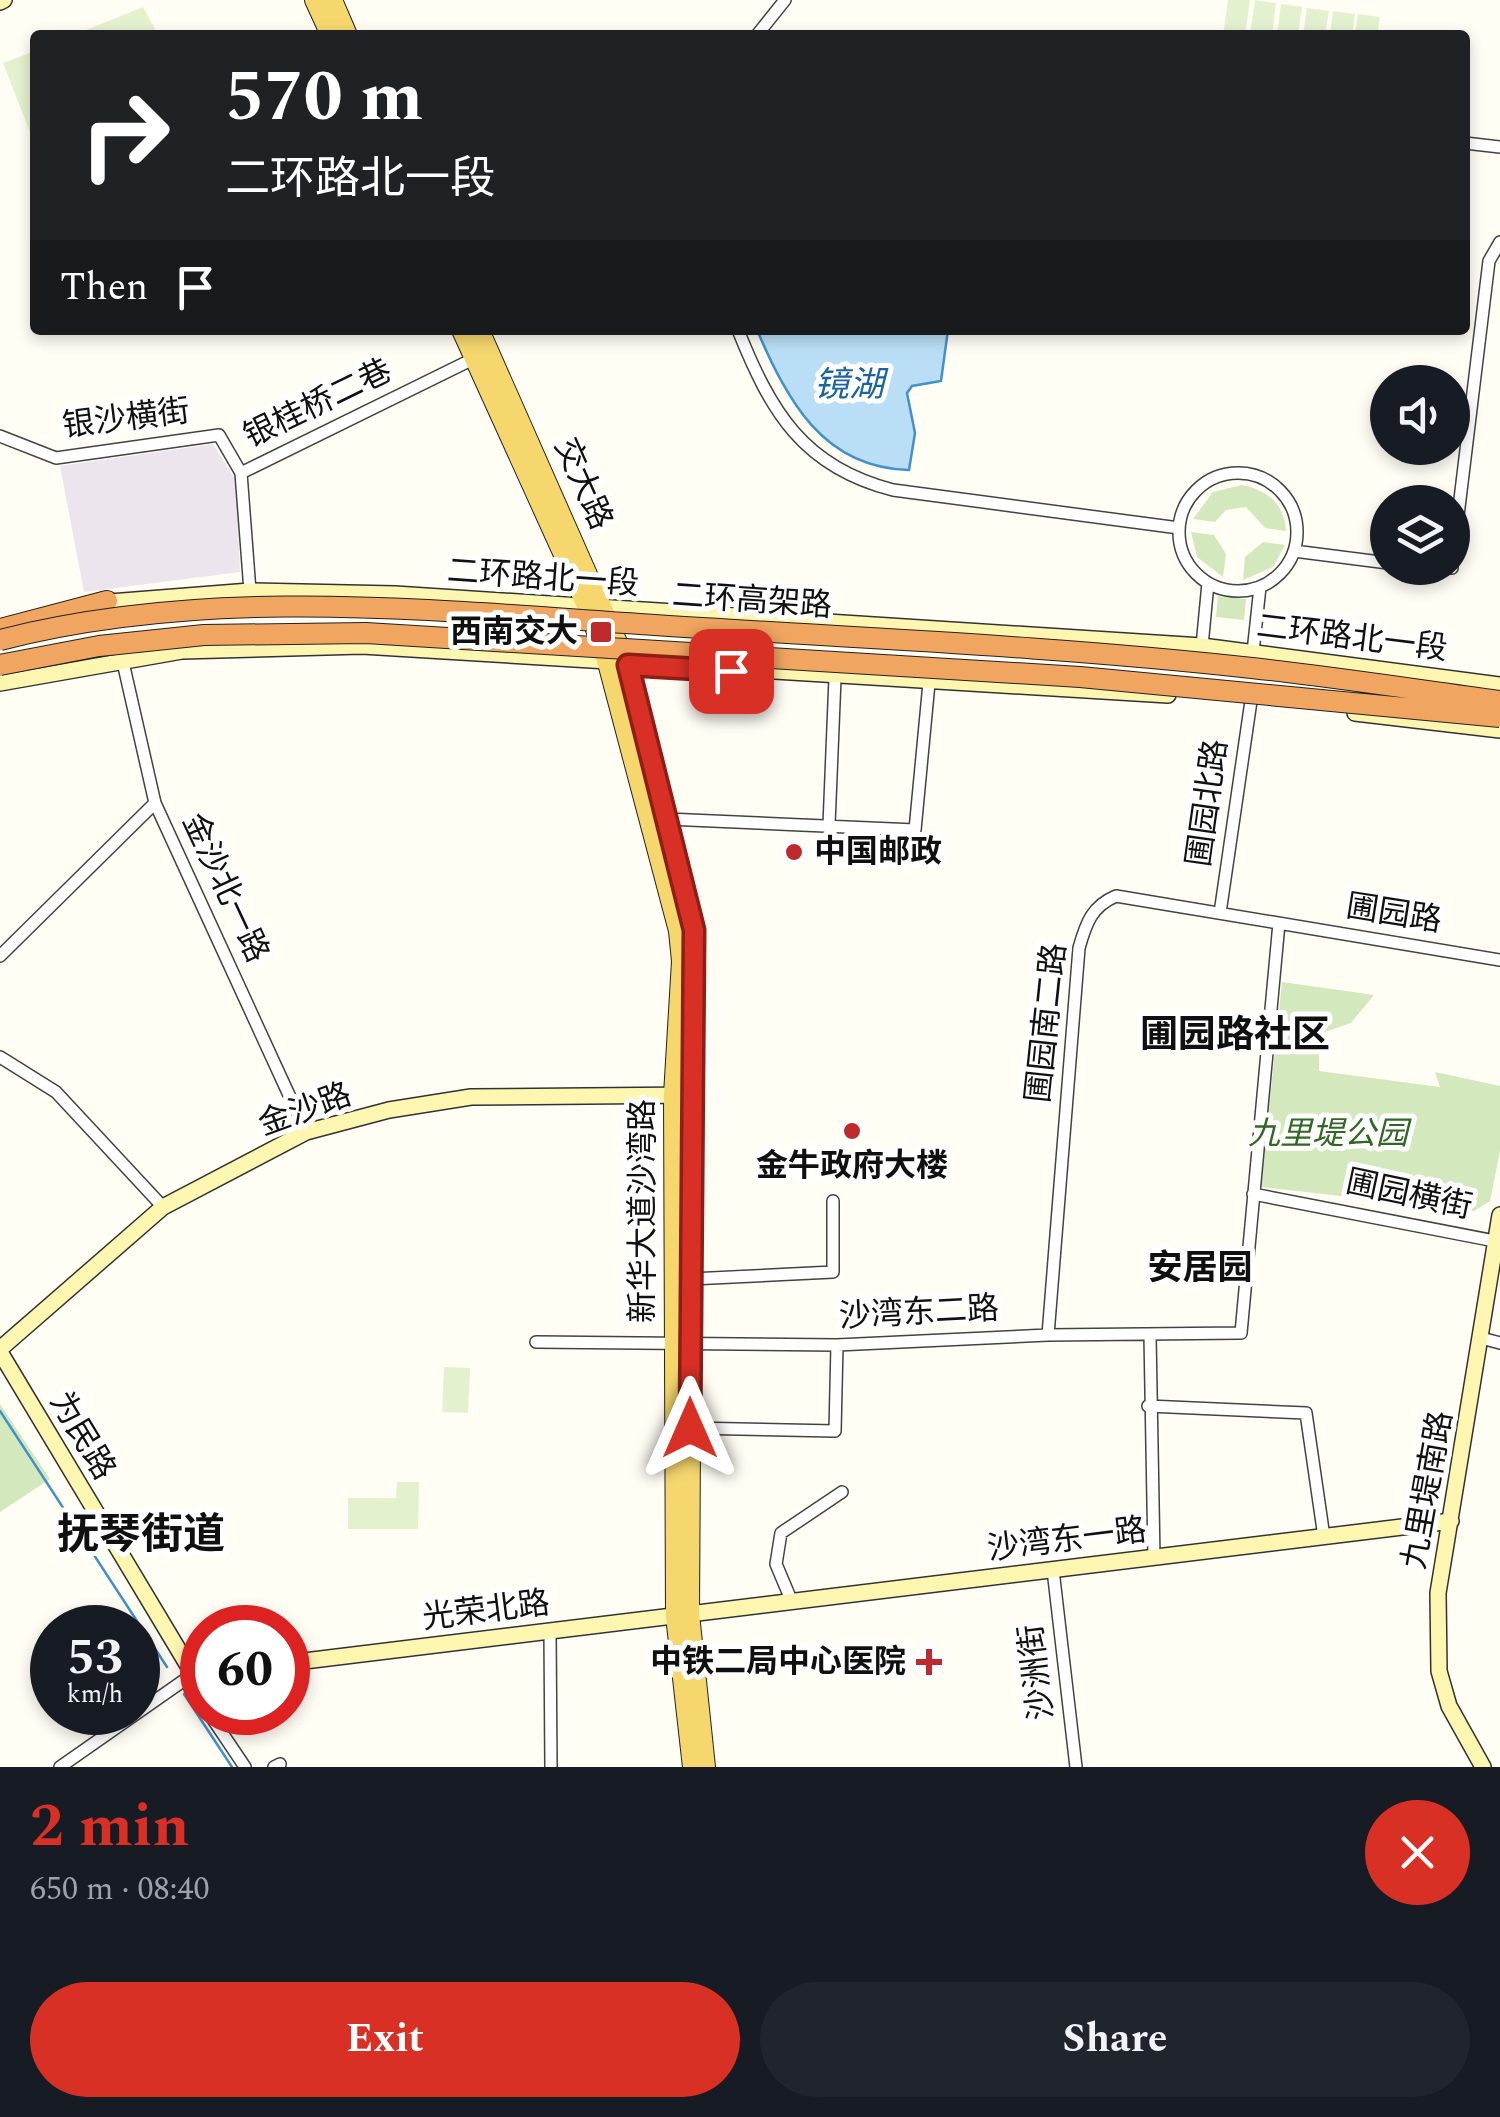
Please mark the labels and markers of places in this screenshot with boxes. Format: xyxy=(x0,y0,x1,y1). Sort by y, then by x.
place label: 西南交大 xyxy=(450,608,578,657)
marker: 西南交大 xyxy=(588,619,614,645)
pin xyxy=(689,629,774,714)
place label: 中国邮政 xyxy=(814,828,942,877)
marker: 中国邮政 xyxy=(783,841,805,863)
marker: 金牛政府大楼 xyxy=(841,1120,863,1142)
place label: 金牛政府大楼 xyxy=(756,1142,948,1191)
place label: 中铁二局中心医院 xyxy=(650,1638,906,1687)
marker: 中铁二局中心医院 xyxy=(916,1649,942,1675)

